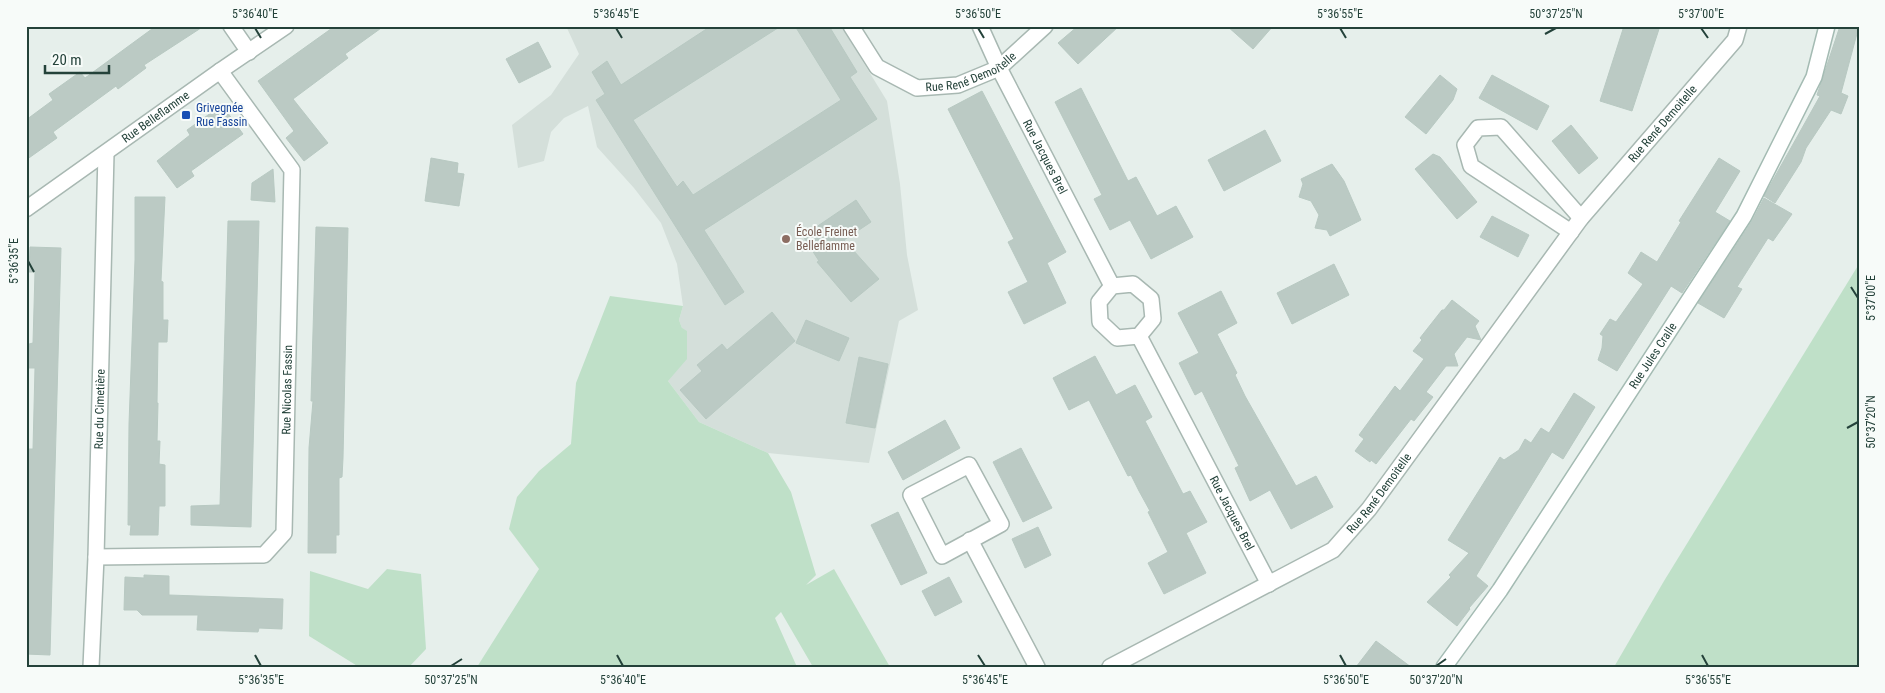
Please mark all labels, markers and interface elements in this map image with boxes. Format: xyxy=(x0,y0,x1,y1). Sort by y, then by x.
text: 5°36'40"E xyxy=(232,7,278,21)
text: 5°36'45"E xyxy=(593,7,639,21)
text: 5°36'50"E xyxy=(955,7,1001,21)
text: 5°36'55"E xyxy=(1317,7,1363,21)
text: 50°37'25"N xyxy=(1529,7,1583,21)
text: 5°37'00"E xyxy=(1678,7,1724,21)
scale bar xyxy=(45,42,109,74)
street label: Rue René Demoitelle xyxy=(925,49,1019,94)
text: 20 m xyxy=(52,51,82,69)
street label: Rue René Demoitelle xyxy=(1625,82,1700,165)
street label: Rue Belleflamme xyxy=(119,88,192,146)
place label: Grivegnée Rue Fassin xyxy=(196,101,248,129)
marker: Grivegnée Rue Fassin xyxy=(180,109,192,121)
street label: Rue Jacques Brel xyxy=(1020,117,1070,196)
place label: École Freinet Belleflamme xyxy=(796,224,858,253)
marker: École Freinet Belleflamme xyxy=(780,233,792,245)
text: 5°36'35"E xyxy=(7,238,21,284)
text: 5°37'00"E xyxy=(1864,275,1878,321)
street label: Rue Jules Cralle xyxy=(1626,320,1680,391)
street label: Rue Nicolas Fassin xyxy=(279,344,295,435)
street label: Rue du Cimetière xyxy=(92,368,108,450)
text: 50°37'20"N xyxy=(1864,395,1878,449)
street label: Rue René Demoitelle xyxy=(1344,450,1415,536)
street label: Rue Jacques Brel xyxy=(1207,474,1257,553)
text: 5°36'35"E xyxy=(238,673,284,687)
text: 50°37'25"N xyxy=(424,673,478,687)
text: 5°36'40"E xyxy=(600,673,646,687)
text: 5°36'45"E xyxy=(962,673,1008,687)
text: 5°36'50"E xyxy=(1323,673,1369,687)
text: 50°37'20"N xyxy=(1409,673,1463,687)
text: 5°36'55"E xyxy=(1685,673,1731,687)

